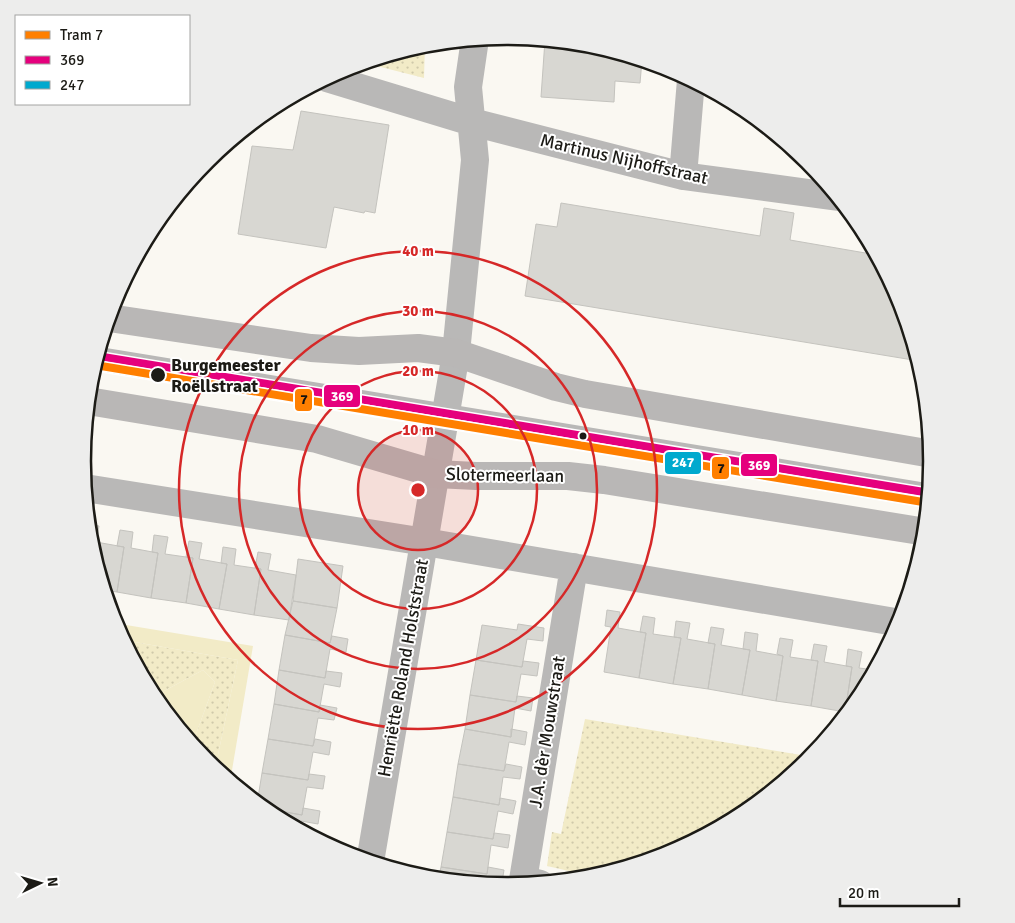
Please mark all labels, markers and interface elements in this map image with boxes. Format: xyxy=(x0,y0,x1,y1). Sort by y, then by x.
legend xyxy=(15,15,190,105)
text: Tram 7 xyxy=(60,26,103,44)
text: 369 xyxy=(60,51,84,69)
text: 247 xyxy=(60,76,84,94)
street label: Martinus Nijhoffstraat xyxy=(538,129,710,189)
text: 40 m xyxy=(402,242,434,260)
text: 30 m xyxy=(402,302,434,320)
place label: Burgemeester Roëllstraat xyxy=(171,354,281,397)
text: 20 m xyxy=(402,362,434,380)
marker: Burgemeester Roëllstraat xyxy=(149,366,167,384)
line badge: 369 xyxy=(323,384,361,408)
line badge: 7 xyxy=(294,388,313,412)
text: 369 xyxy=(331,388,354,405)
text: 7 xyxy=(300,391,308,408)
text: 10 m xyxy=(402,421,434,439)
unlabelled marker xyxy=(578,431,588,441)
line badge: 247 xyxy=(664,451,702,475)
line badge: 369 xyxy=(740,453,778,477)
text: 247 xyxy=(672,454,695,471)
line badge: 7 xyxy=(711,456,730,480)
text: 369 xyxy=(748,457,771,474)
text: 7 xyxy=(717,460,725,477)
street label: Slotermeerlaan xyxy=(446,463,564,487)
centre of rings xyxy=(409,481,427,499)
street label: Henriëtte Roland Holststraat xyxy=(373,557,433,779)
street label: J.A. dèr Mouwstraat xyxy=(524,654,570,810)
north arrow xyxy=(15,858,65,908)
text: N xyxy=(44,876,61,888)
scale bar xyxy=(840,876,959,908)
text: 20 m xyxy=(848,884,879,902)

